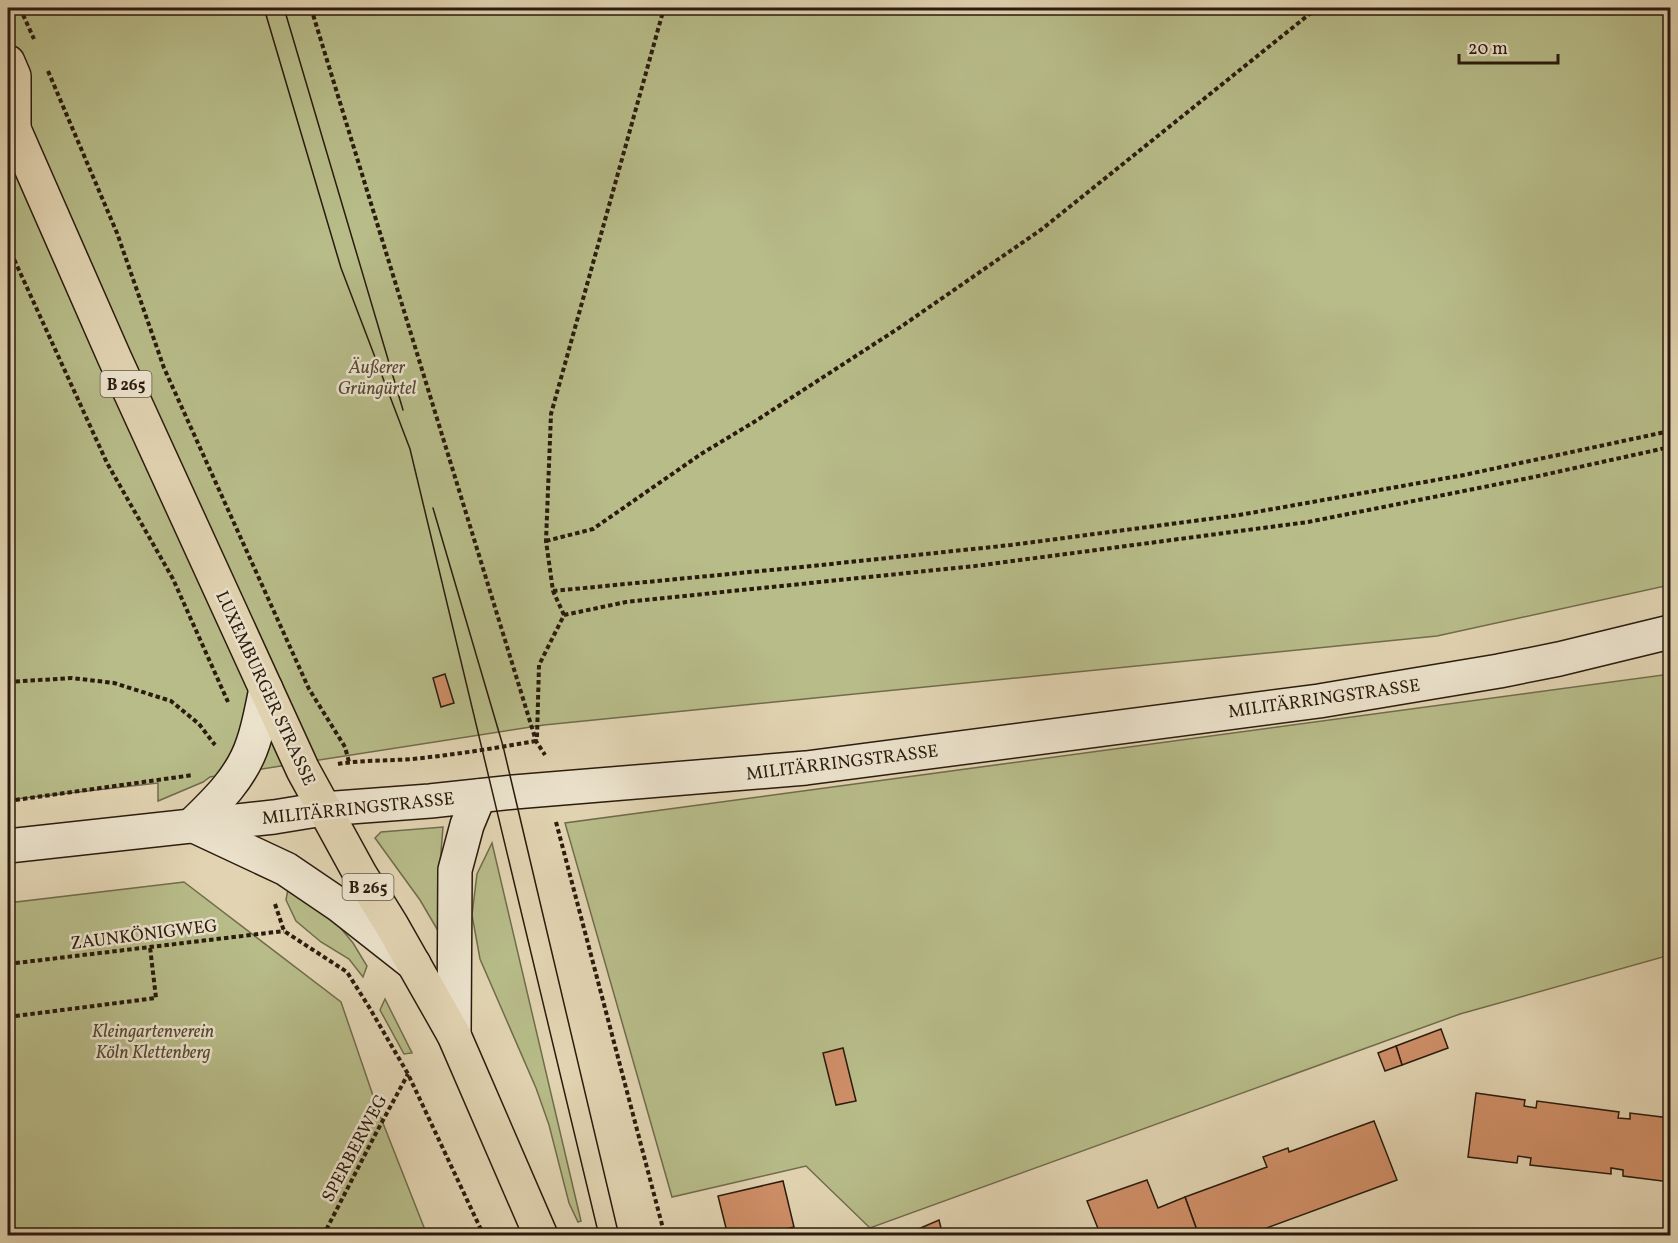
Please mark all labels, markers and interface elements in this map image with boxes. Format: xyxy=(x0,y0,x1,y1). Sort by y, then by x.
scale bar xyxy=(1459,27,1558,65)
text: 20 m xyxy=(1468,37,1508,62)
park label: Äußerer Grüngürtel xyxy=(338,356,417,402)
road number: B 265 xyxy=(100,371,152,397)
street label: LUXEMBURGER STRASSE xyxy=(208,587,321,790)
street label: MILITÄRRINGSTRASSE xyxy=(1227,674,1422,725)
street label: MILITÄRRINGSTRASSE xyxy=(745,739,940,788)
street label: MILITÄRRINGSTRASSE xyxy=(261,787,456,832)
road number: B 265 xyxy=(342,874,394,900)
street label: ZAUNKÖNIGWEG xyxy=(69,914,219,957)
park label: Kleingartenverein Köln Klettenberg xyxy=(92,1020,214,1066)
street label: SPERBERWEG xyxy=(316,1090,394,1207)

